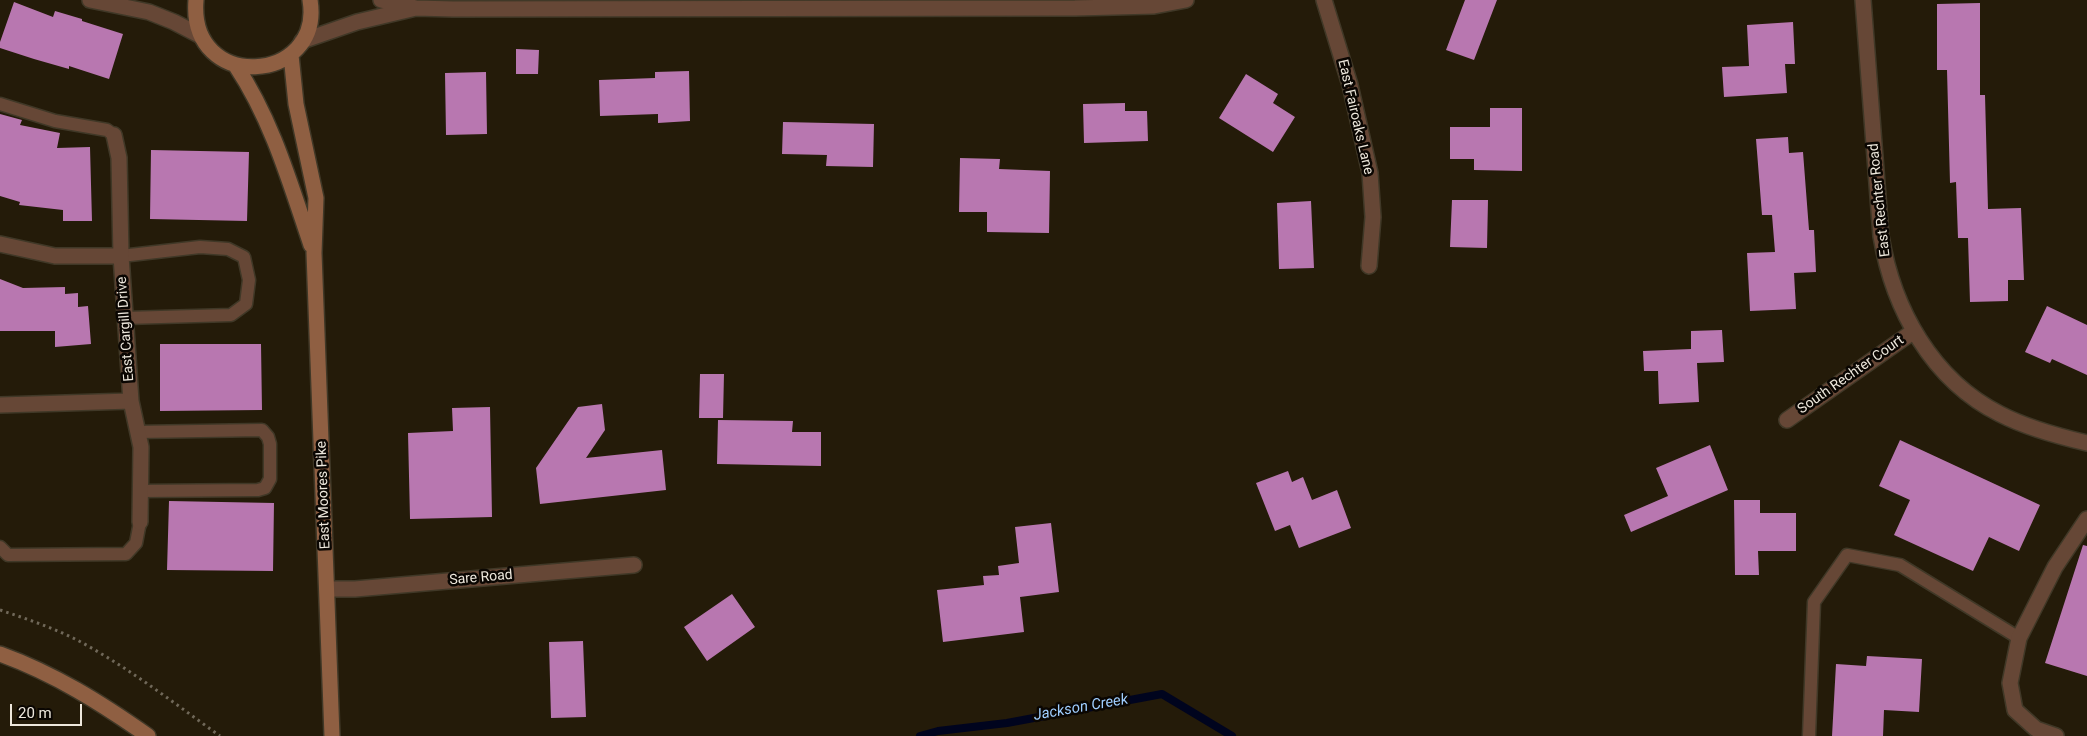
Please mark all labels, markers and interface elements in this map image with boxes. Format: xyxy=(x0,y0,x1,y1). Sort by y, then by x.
street label: East Fairoaks Lane xyxy=(1334,58,1376,176)
street label: East Rechter Road xyxy=(1866,142,1894,258)
street label: East Cargill Drive xyxy=(114,276,138,382)
street label: South Rechter Court xyxy=(1795,332,1907,418)
street label: East Moores Pike xyxy=(314,441,334,549)
street label: Sare Road xyxy=(449,567,513,589)
water label: Jackson Creek xyxy=(1032,691,1130,725)
scale bar xyxy=(12,694,85,726)
text: 20 m xyxy=(18,704,52,722)

